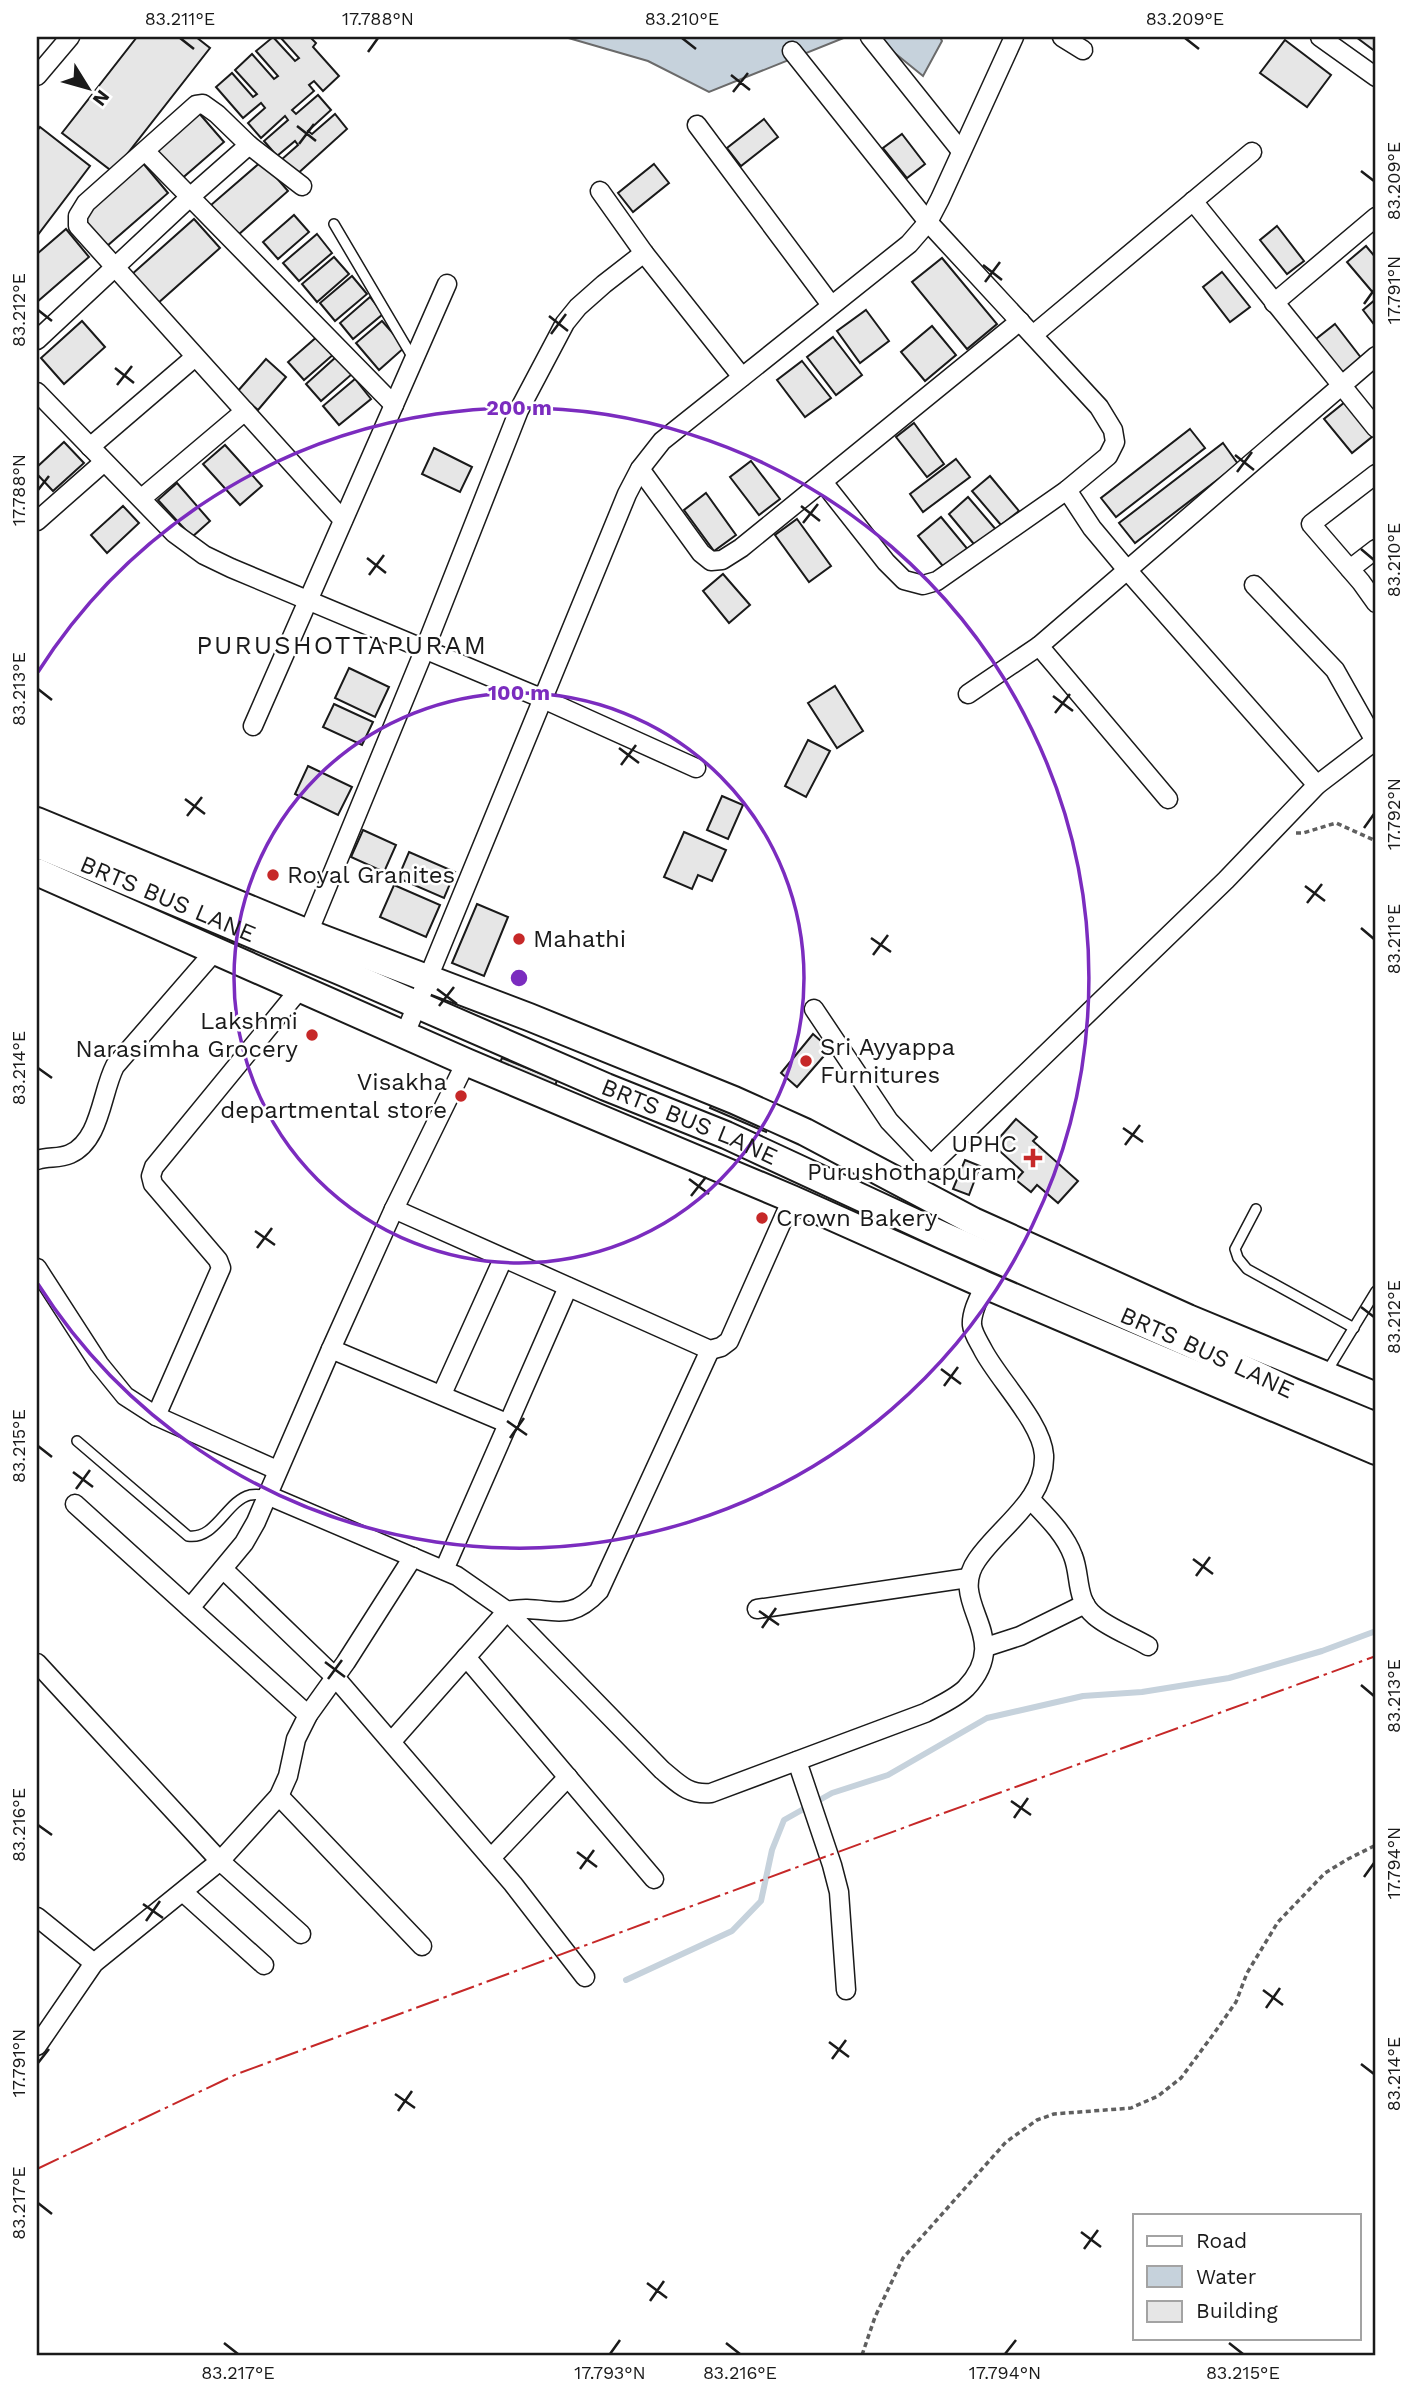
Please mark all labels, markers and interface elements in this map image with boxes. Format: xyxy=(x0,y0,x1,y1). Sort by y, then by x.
text: 83.211°E xyxy=(145,8,215,29)
text: 17.788°N xyxy=(342,8,414,29)
text: 83.210°E xyxy=(645,8,719,29)
text: 83.209°E xyxy=(1146,8,1224,29)
north arrow xyxy=(52,52,122,122)
text: N xyxy=(88,85,115,110)
text: 83.209°E xyxy=(1383,142,1404,220)
text: 17.791°N xyxy=(1383,256,1404,324)
text: 83.212°E xyxy=(8,273,29,347)
text: 200 m xyxy=(486,395,552,420)
text: 17.788°N xyxy=(8,454,29,526)
text: 83.210°E xyxy=(1383,523,1404,597)
district label: PURUSHOTTAPURAM xyxy=(196,630,488,660)
text: 83.213°E xyxy=(8,652,29,726)
text: 100 m xyxy=(488,680,550,705)
text: 17.792°N xyxy=(1383,778,1404,850)
street label: BRTS BUS LANE xyxy=(76,850,260,948)
place label: Royal Granites xyxy=(287,861,455,889)
marker: Royal Granites xyxy=(265,867,281,883)
text: 83.211°E xyxy=(1383,904,1404,974)
place label: Mahathi xyxy=(533,925,626,953)
marker: Mahathi xyxy=(511,931,527,947)
centre of rings xyxy=(507,966,531,990)
place label: Lakshmi Narasimha Grocery xyxy=(75,1007,299,1063)
marker: Lakshmi Narasimha Grocery xyxy=(304,1027,320,1043)
text: 83.214°E xyxy=(8,1031,29,1105)
place label: Sri Ayyappa Furnitures xyxy=(820,1033,955,1089)
marker: Sri Ayyappa Furnitures xyxy=(798,1053,814,1069)
place label: Visakha departmental store xyxy=(220,1068,447,1124)
street label: BRTS BUS LANE xyxy=(597,1073,782,1171)
marker: Visakha departmental store xyxy=(453,1088,469,1104)
place label: UPHC Purushothapuram xyxy=(807,1130,1017,1186)
marker: UPHC Purushothapuram xyxy=(1023,1148,1043,1168)
place label: Crown Bakery xyxy=(776,1204,938,1232)
marker: Crown Bakery xyxy=(754,1210,770,1226)
text: 83.212°E xyxy=(1383,1280,1404,1354)
street label: BRTS BUS LANE xyxy=(1116,1301,1298,1404)
text: 83.215°E xyxy=(8,1409,29,1483)
text: 83.213°E xyxy=(1383,1659,1404,1733)
text: 83.216°E xyxy=(8,1788,29,1862)
text: 17.794°N xyxy=(1383,1827,1404,1899)
text: 17.791°N xyxy=(8,2029,29,2097)
text: 83.214°E xyxy=(1383,2037,1404,2111)
text: 83.217°E xyxy=(8,2166,29,2240)
legend xyxy=(1133,2214,1360,2340)
text: Road xyxy=(1196,2228,1247,2253)
text: Water xyxy=(1196,2264,1257,2289)
text: Building xyxy=(1196,2298,1278,2323)
text: 83.217°E xyxy=(201,2362,275,2383)
text: 17.793°N xyxy=(574,2362,646,2383)
text: 83.216°E xyxy=(703,2362,777,2383)
text: 17.794°N xyxy=(969,2362,1041,2383)
text: 83.215°E xyxy=(1206,2362,1280,2383)

